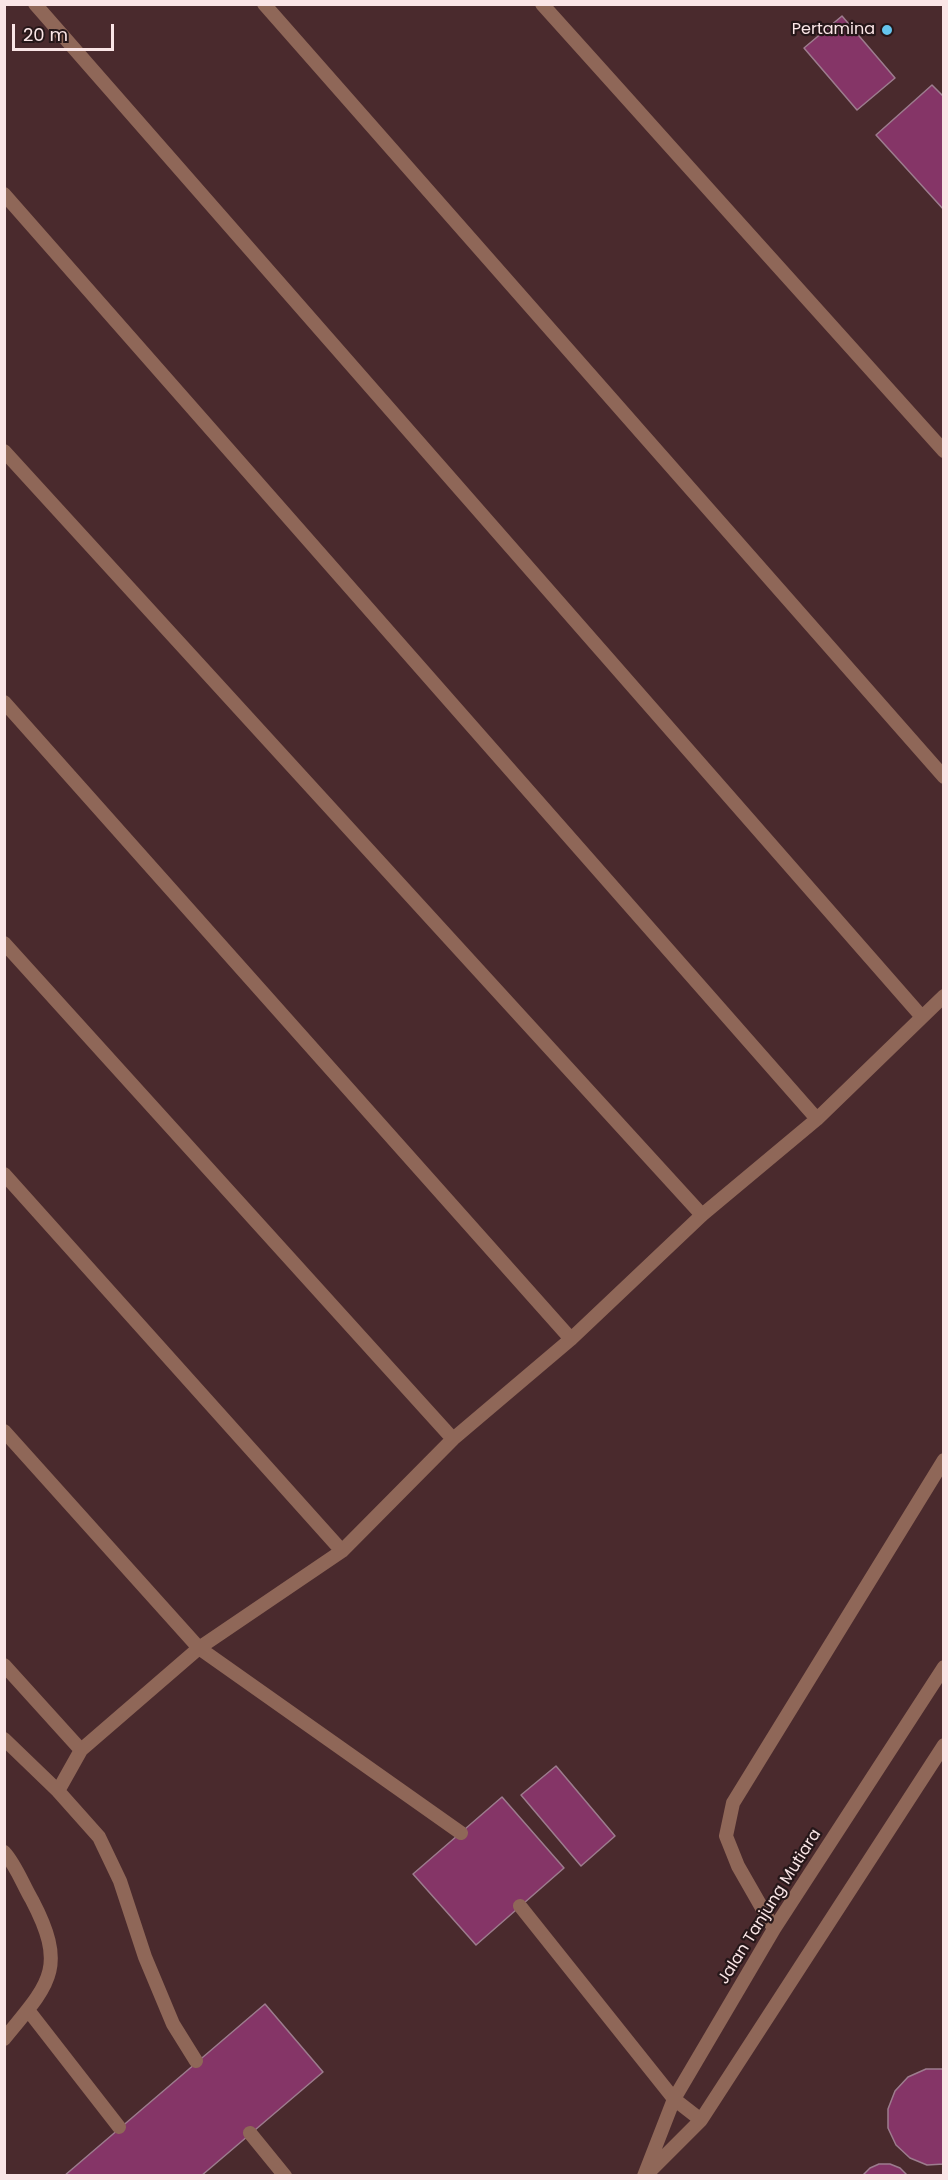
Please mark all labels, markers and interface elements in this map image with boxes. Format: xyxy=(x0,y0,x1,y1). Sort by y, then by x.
scale bar xyxy=(15,12,117,50)
place label: Pertamina xyxy=(792,20,875,40)
text: 20 m xyxy=(23,22,68,47)
marker: Pertamina xyxy=(880,23,894,37)
street label: Jalan Tanjung Mutiara xyxy=(714,1826,826,1988)

